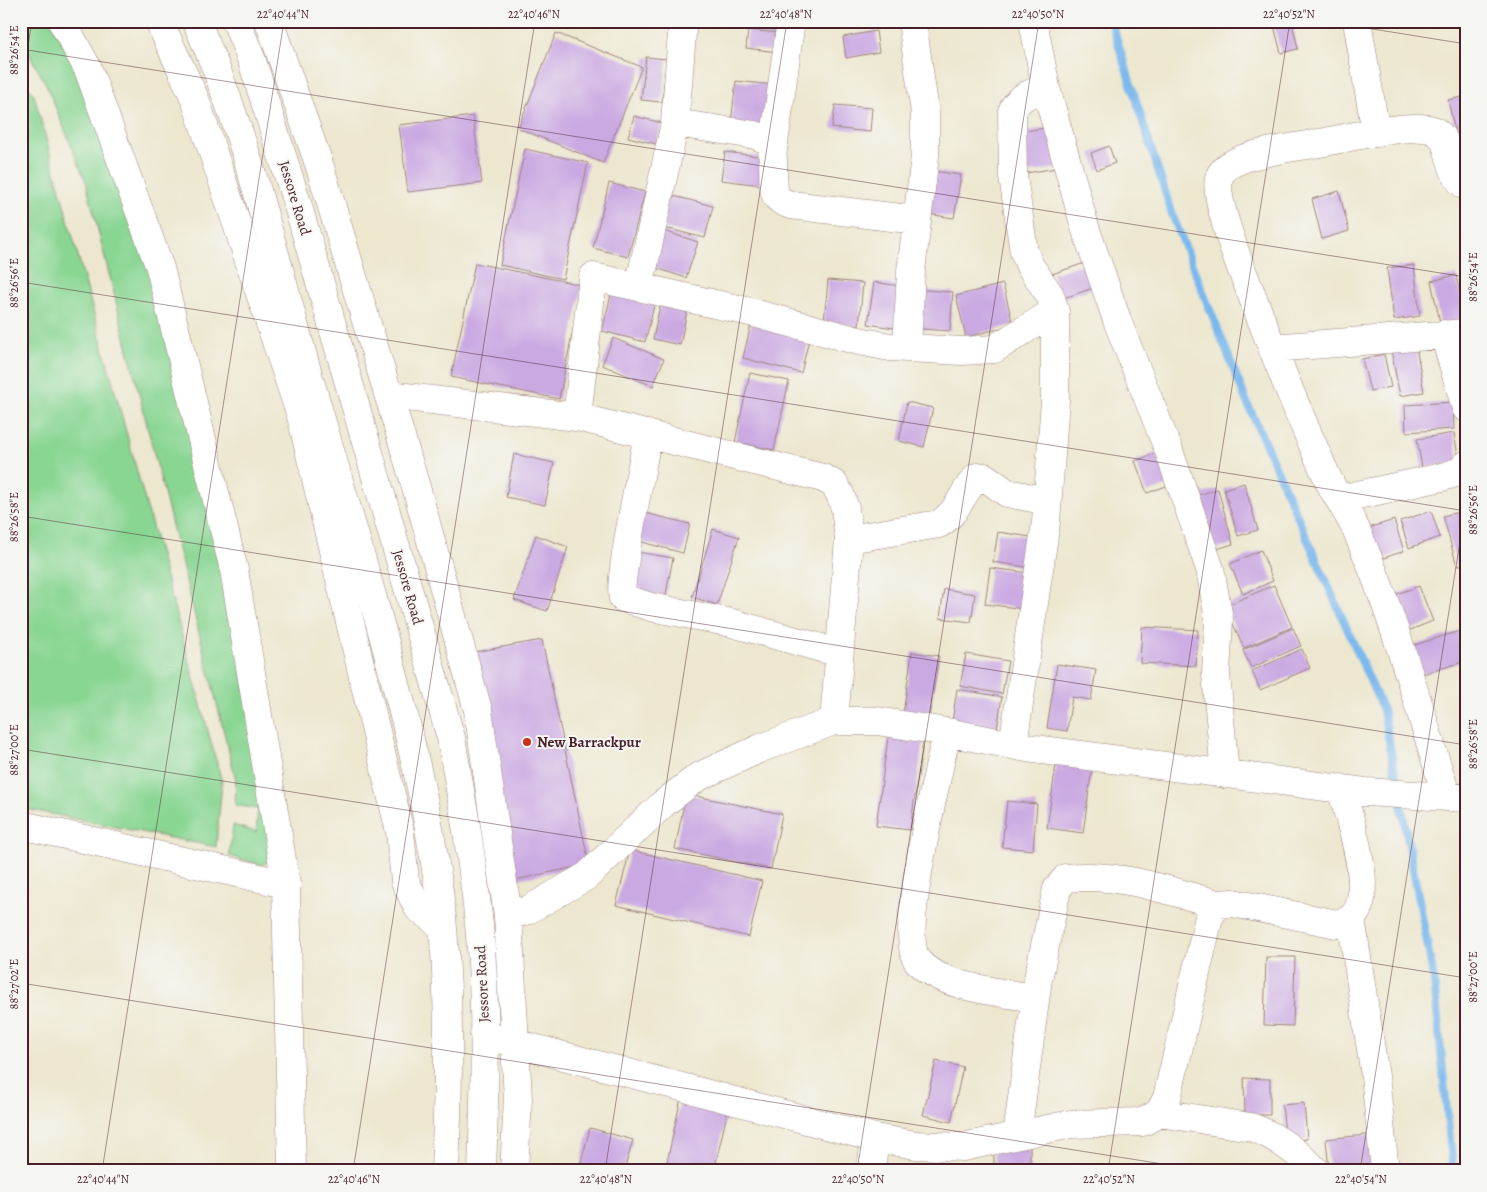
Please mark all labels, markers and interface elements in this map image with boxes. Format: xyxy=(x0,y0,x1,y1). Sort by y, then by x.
text: 22°40'44"N xyxy=(257,6,309,22)
text: 22°40'46"N xyxy=(508,6,560,22)
text: 22°40'48"N xyxy=(760,6,813,22)
text: 22°40'50"N xyxy=(1012,6,1065,22)
text: 22°40'52"N xyxy=(1263,6,1315,22)
text: 88°26'54"E xyxy=(6,25,22,75)
street label: Jessore Road xyxy=(274,158,316,239)
text: 88°26'54"E xyxy=(1465,252,1481,302)
text: 88°26'56"E xyxy=(6,258,22,308)
text: 88°26'56"E xyxy=(1465,485,1481,535)
text: 88°26'58"E xyxy=(6,492,22,542)
street label: Jessore Road xyxy=(388,547,428,628)
text: 88°26'58"E xyxy=(1465,719,1481,769)
text: 88°27'00"E xyxy=(6,724,22,776)
place label: New Barrackpur xyxy=(537,732,641,752)
marker: New Barrackpur xyxy=(521,736,533,748)
street label: Jessore Road xyxy=(470,944,494,1023)
text: 88°27'00"E xyxy=(1465,951,1481,1003)
text: 88°27'02"E xyxy=(6,959,22,1009)
text: 22°40'44"N xyxy=(77,1171,129,1187)
text: 22°40'46"N xyxy=(328,1171,380,1187)
text: 22°40'48"N xyxy=(580,1171,633,1187)
text: 22°40'50"N xyxy=(832,1171,885,1187)
text: 22°40'52"N xyxy=(1083,1171,1135,1187)
text: 22°40'54"N xyxy=(1335,1171,1387,1187)

